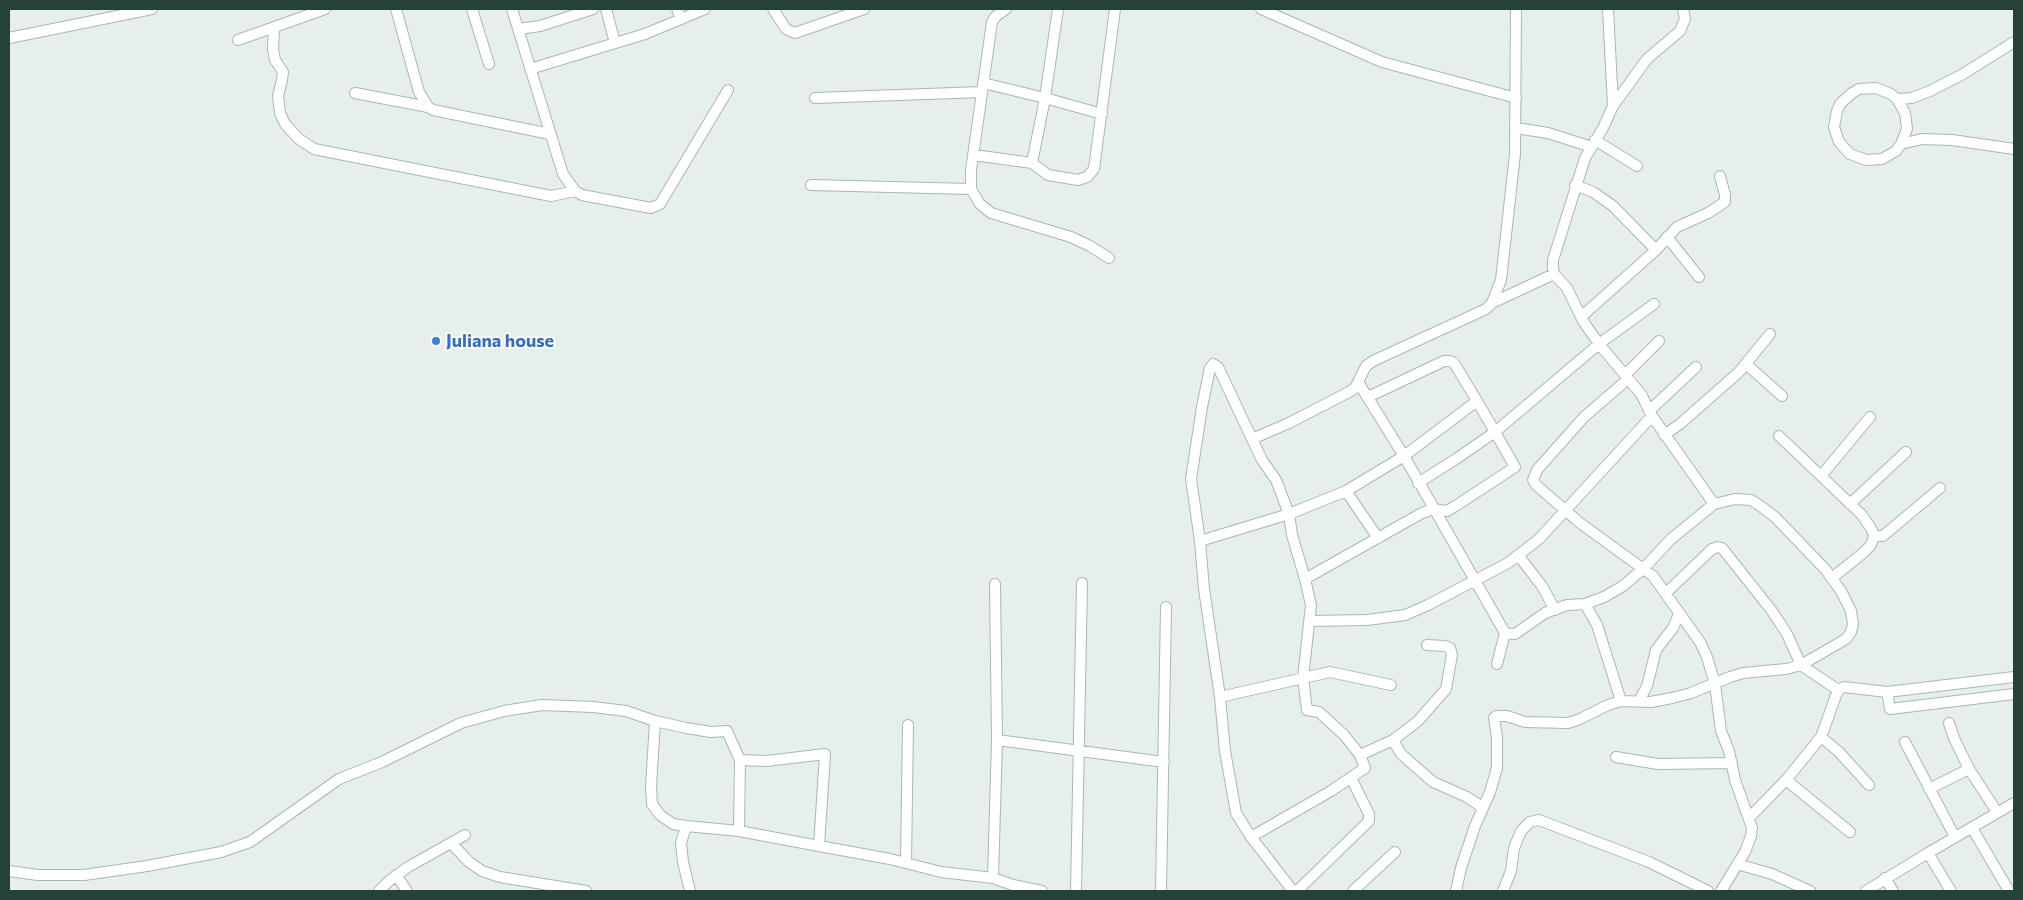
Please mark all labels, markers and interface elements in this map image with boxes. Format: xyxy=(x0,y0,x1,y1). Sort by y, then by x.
place label: Juliana house xyxy=(446,330,554,352)
marker: Juliana house xyxy=(430,335,442,347)

